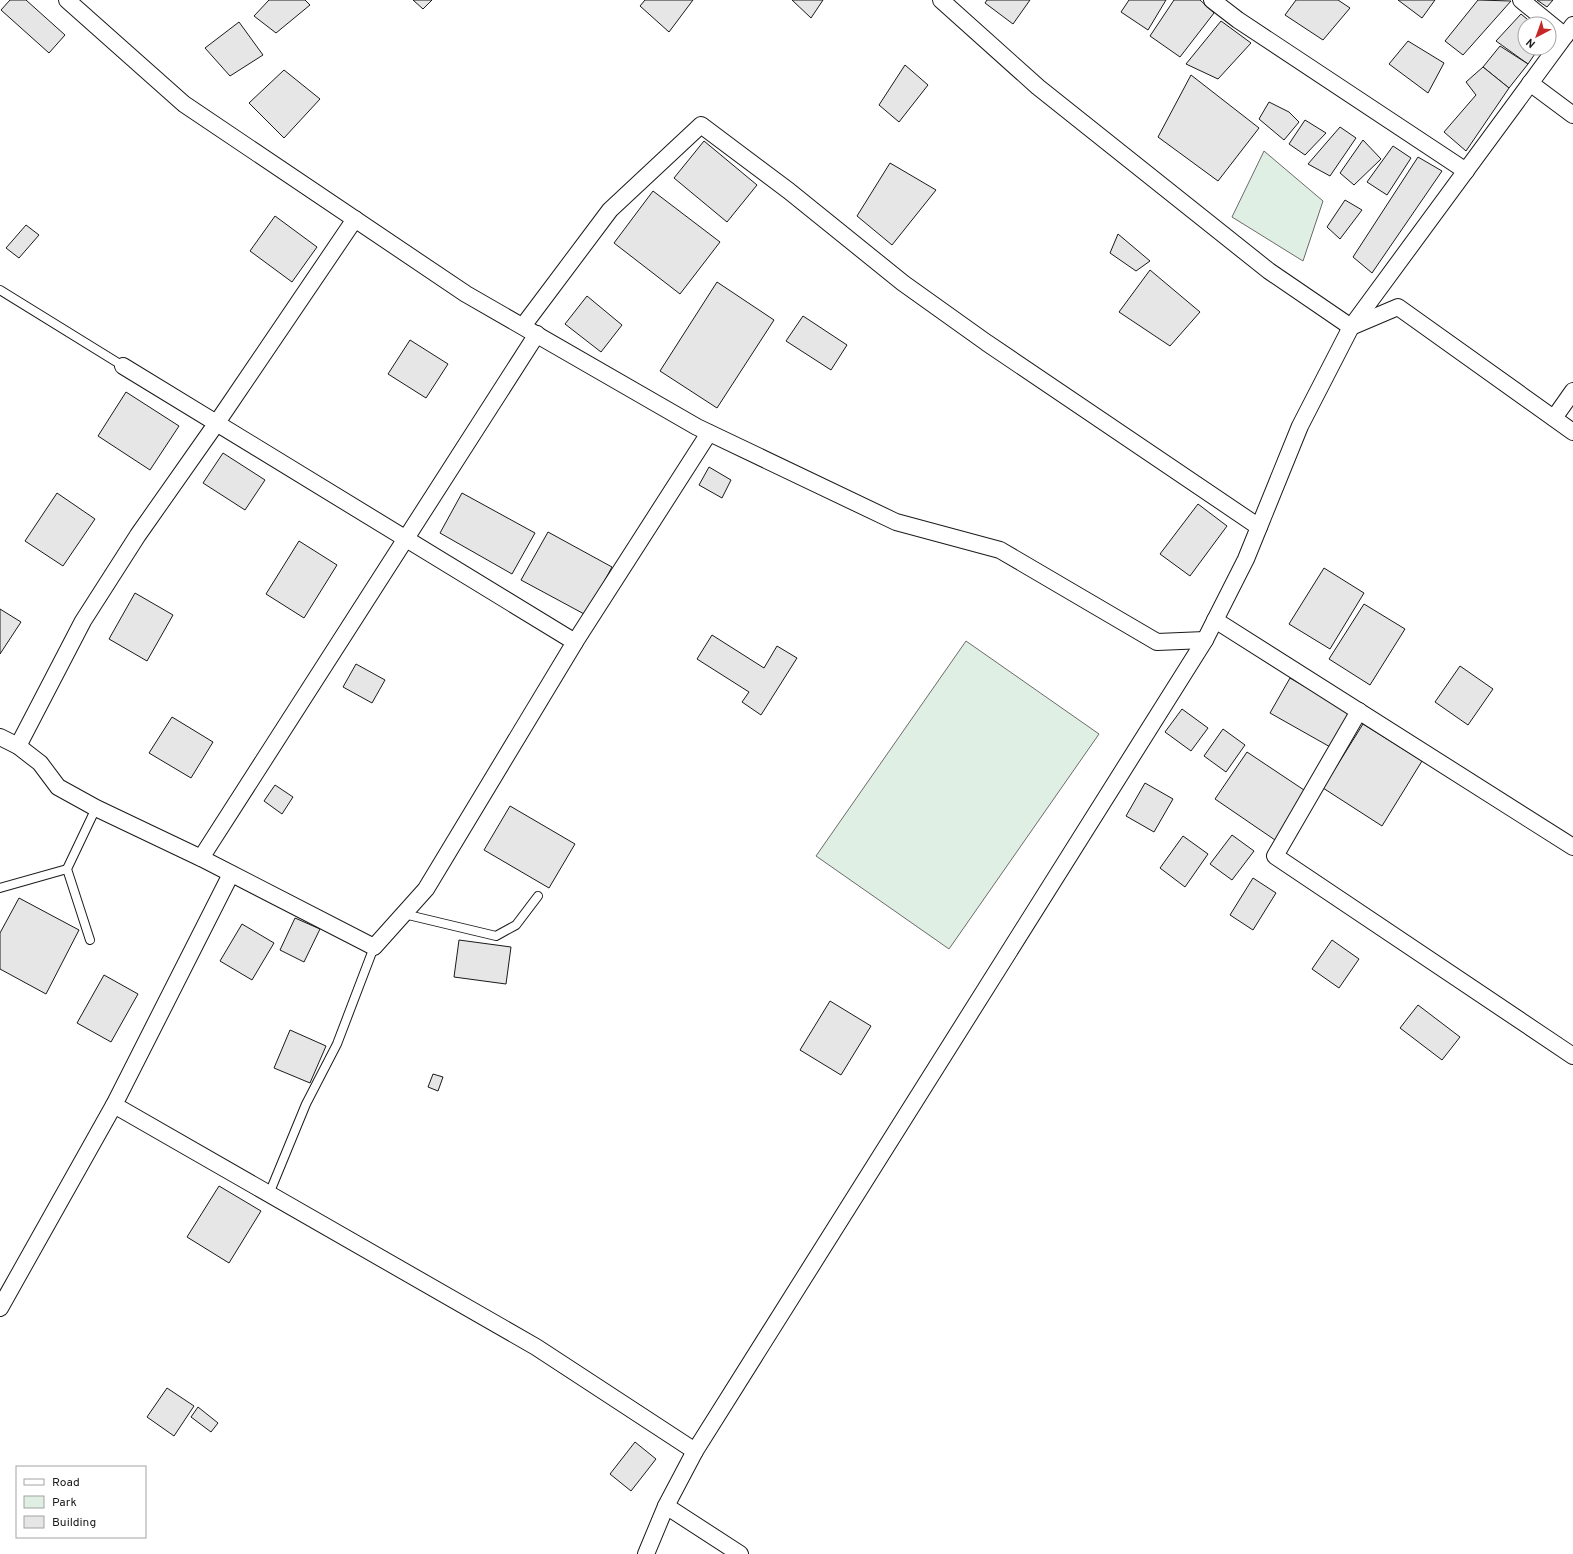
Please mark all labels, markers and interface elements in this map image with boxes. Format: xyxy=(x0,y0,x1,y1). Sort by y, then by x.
north arrow xyxy=(1517,16,1557,56)
text: N xyxy=(1524,35,1539,51)
legend xyxy=(16,1466,146,1538)
text: Road xyxy=(52,1475,80,1491)
text: Park xyxy=(52,1495,77,1511)
text: Building xyxy=(52,1515,96,1531)

